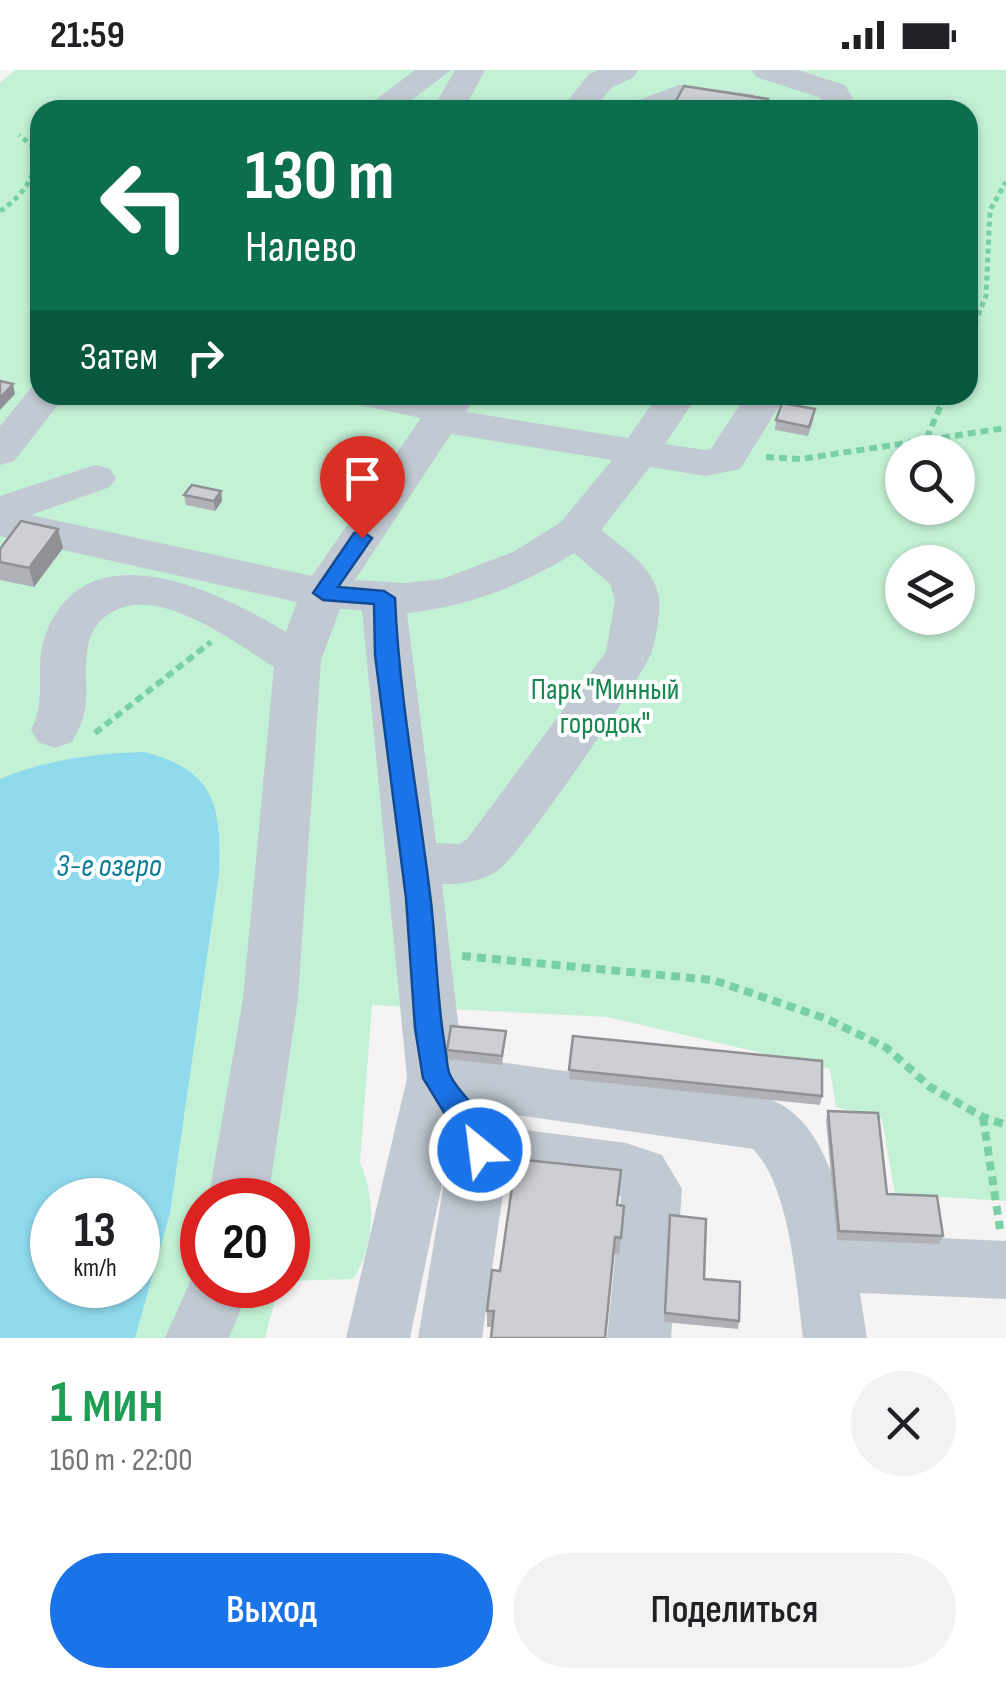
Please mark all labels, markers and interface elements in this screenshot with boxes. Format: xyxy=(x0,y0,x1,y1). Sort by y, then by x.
text: 21:59 xyxy=(50,13,125,58)
text: 130 m xyxy=(245,135,394,219)
icon: left xyxy=(80,140,210,270)
text: Налево xyxy=(245,220,357,275)
icon: right xyxy=(178,330,233,385)
text: Затем xyxy=(80,335,158,380)
map controls xyxy=(885,435,975,635)
button: search xyxy=(885,435,975,525)
pin xyxy=(320,436,405,539)
icon: arrive xyxy=(335,451,390,506)
button: layers xyxy=(885,545,975,635)
park label: Парк "Минный городок" xyxy=(531,672,679,742)
water label: 3-е озеро xyxy=(56,847,162,886)
position arrow xyxy=(428,1098,532,1202)
speed limit sign: 20 xyxy=(180,1178,310,1308)
text: 13 xyxy=(74,1201,116,1261)
text: km/h xyxy=(73,1253,117,1284)
text: 1 мин xyxy=(50,1367,164,1439)
button: close xyxy=(851,1371,956,1476)
text: 160 m · 22:00 xyxy=(50,1441,193,1480)
button: Выход xyxy=(50,1553,493,1668)
button: Поделиться xyxy=(513,1553,956,1668)

